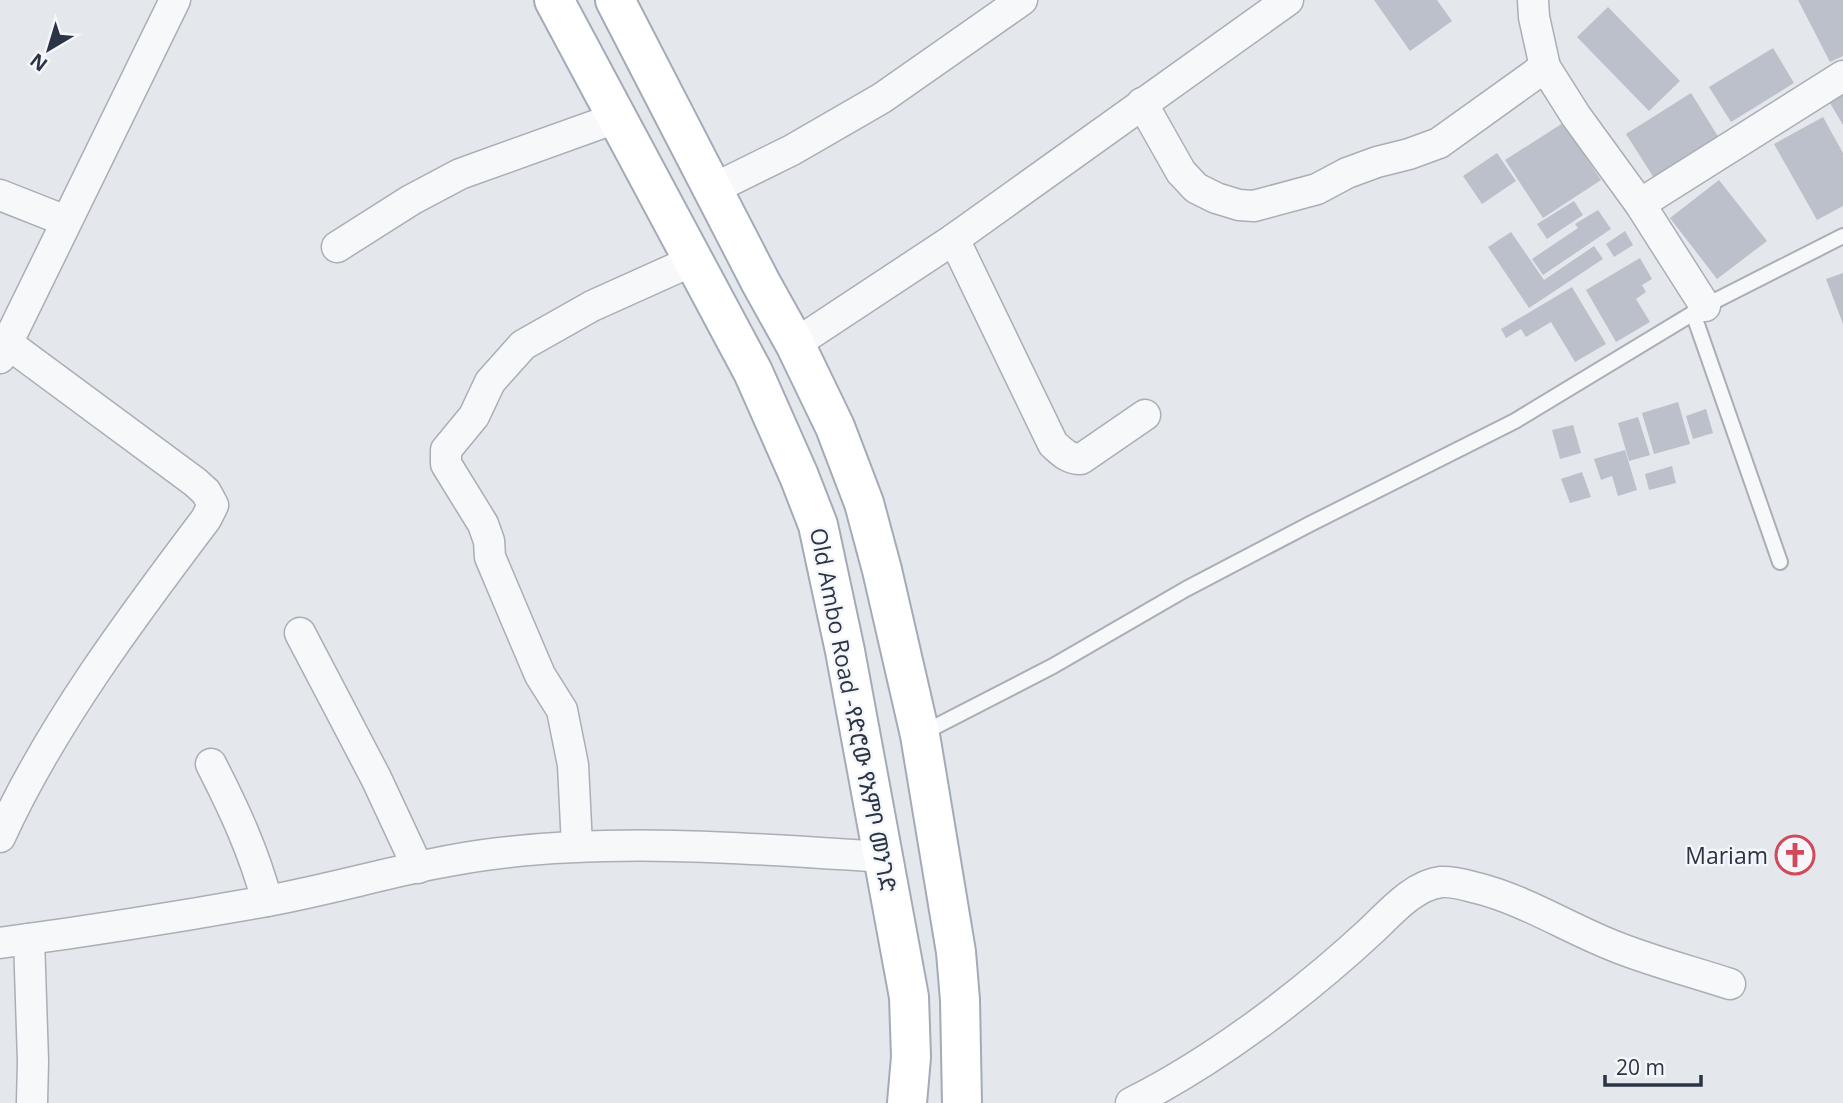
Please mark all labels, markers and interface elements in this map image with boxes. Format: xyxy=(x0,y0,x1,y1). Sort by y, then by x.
north arrow xyxy=(14,14,84,84)
text: N xyxy=(24,47,53,77)
street label: Old Ambo Road -የድሮው የአምቦ መንገድ xyxy=(803,525,905,896)
church icon: Mariam xyxy=(1774,834,1816,876)
place label: Mariam xyxy=(1685,839,1768,871)
scale bar xyxy=(1605,1044,1701,1088)
text: 20 m xyxy=(1616,1053,1665,1081)

